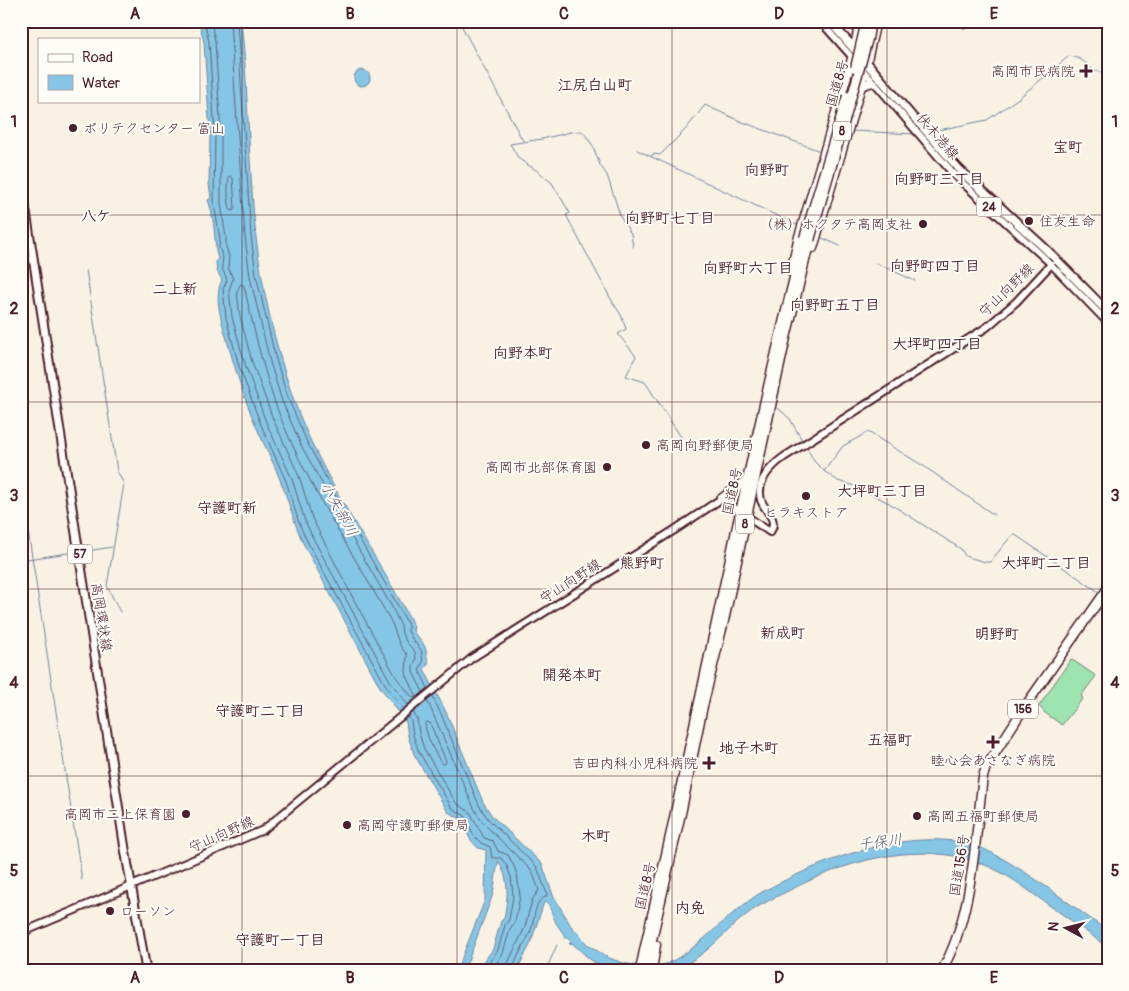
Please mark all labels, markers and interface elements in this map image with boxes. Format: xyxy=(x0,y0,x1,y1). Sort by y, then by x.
text: A xyxy=(130,4,141,24)
text: B xyxy=(345,4,355,24)
text: C xyxy=(559,4,569,24)
text: D xyxy=(774,4,784,24)
text: E xyxy=(990,4,999,24)
legend xyxy=(38,38,200,102)
text: Road xyxy=(82,48,113,67)
street label: 国道8号 xyxy=(823,57,852,109)
place label: 高岡市民病院 xyxy=(991,63,1075,80)
marker: 高岡市民病院 xyxy=(1079,64,1093,78)
text: Water xyxy=(82,74,121,93)
district label: 江尻白山町 xyxy=(557,76,633,95)
street label: 伏木港線 xyxy=(913,110,962,163)
text: 1 xyxy=(11,112,17,132)
text: 1 xyxy=(1112,112,1118,132)
place label: ポリテクセンター 富山 xyxy=(83,120,225,137)
marker: ポリテクセンター 富山 xyxy=(67,122,79,134)
road number: 8 xyxy=(833,122,851,140)
district label: 宝町 xyxy=(1053,138,1083,157)
district label: 向野町 xyxy=(744,161,790,180)
district label: 向野町三丁目 xyxy=(894,170,984,189)
road number: 24 xyxy=(976,198,1002,216)
district label: 八ケ xyxy=(81,207,111,226)
district label: 向野町七丁目 xyxy=(625,209,715,228)
place label: 住友生命 xyxy=(1039,213,1095,230)
marker: 住友生命 xyxy=(1023,215,1035,227)
place label: （株）ホクタテ高岡支社 xyxy=(759,216,913,233)
marker: （株）ホクタテ高岡支社 xyxy=(917,218,929,230)
district label: 向野町四丁目 xyxy=(890,257,980,276)
district label: 向野町六丁目 xyxy=(703,259,793,278)
street label: 守山向野線 xyxy=(975,260,1037,321)
district label: 二上新 xyxy=(152,280,198,299)
district label: 向野町五丁目 xyxy=(790,296,880,315)
text: 2 xyxy=(10,299,19,319)
text: 2 xyxy=(1111,299,1120,319)
district label: 大坪町四丁目 xyxy=(892,335,982,354)
district label: 向野本町 xyxy=(493,344,553,363)
place label: 高岡向野郵便局 xyxy=(656,437,754,454)
marker: 高岡向野郵便局 xyxy=(640,439,652,451)
place label: 高岡市北部保育園 xyxy=(485,459,597,476)
marker: 高岡市北部保育園 xyxy=(601,461,613,473)
street label: 国道8号 xyxy=(719,465,746,517)
water label: 小矢部川 xyxy=(316,478,361,540)
district label: 大坪町三丁目 xyxy=(837,482,927,501)
text: 3 xyxy=(10,486,19,506)
text: 3 xyxy=(1111,486,1120,506)
marker: ヒラキストア xyxy=(800,490,812,502)
district label: 守護町新 xyxy=(197,499,257,518)
place label: ヒラキストア xyxy=(764,504,848,521)
road number: 8 xyxy=(736,514,754,534)
road number: 57 xyxy=(68,544,92,564)
district label: 熊野町 xyxy=(619,554,665,573)
district label: 大坪町二丁目 xyxy=(1001,554,1091,573)
street label: 守山向野線 xyxy=(536,555,604,608)
street label: 高岡環状線 xyxy=(88,581,115,653)
district label: 新成町 xyxy=(760,624,806,643)
district label: 明野町 xyxy=(974,625,1020,644)
district label: 開発本町 xyxy=(542,666,602,685)
text: 4 xyxy=(9,673,19,693)
text: 4 xyxy=(1110,673,1120,693)
road number: 156 xyxy=(1008,700,1038,719)
district label: 守護町二丁目 xyxy=(215,702,305,721)
district label: 五福町 xyxy=(867,731,913,750)
marker: 睦心会あさなぎ病院 xyxy=(986,735,1000,749)
district label: 地子木町 xyxy=(719,739,779,758)
place label: 睦心会あさなぎ病院 xyxy=(930,752,1056,769)
place label: 吉田内科小児科病院 xyxy=(572,755,698,772)
marker: 吉田内科小児科病院 xyxy=(702,756,716,770)
place label: 高岡市二上保育園 xyxy=(64,806,176,823)
marker: 高岡市二上保育園 xyxy=(180,808,192,820)
place label: 高岡五福町郵便局 xyxy=(927,808,1039,825)
marker: 高岡五福町郵便局 xyxy=(911,810,923,822)
street label: 守山向野線 xyxy=(186,812,257,856)
place label: 高岡守護町郵便局 xyxy=(357,817,469,834)
marker: 高岡守護町郵便局 xyxy=(341,819,353,831)
district label: 木町 xyxy=(581,827,611,846)
water label: 千保川 xyxy=(856,830,904,855)
street label: 国道156号 xyxy=(946,833,973,898)
street label: 国道8号 xyxy=(632,860,659,912)
text: 5 xyxy=(10,861,19,881)
text: 5 xyxy=(1111,861,1120,881)
district label: 内免 xyxy=(675,899,705,918)
place label: ローソン xyxy=(120,903,176,920)
north arrow xyxy=(1042,904,1092,954)
marker: ローソン xyxy=(104,905,116,917)
text: N xyxy=(1045,921,1063,932)
district label: 守護町一丁目 xyxy=(235,931,325,950)
text: A xyxy=(130,968,141,988)
text: B xyxy=(345,968,355,988)
text: C xyxy=(559,968,569,988)
text: D xyxy=(774,968,784,988)
text: E xyxy=(990,968,999,988)

